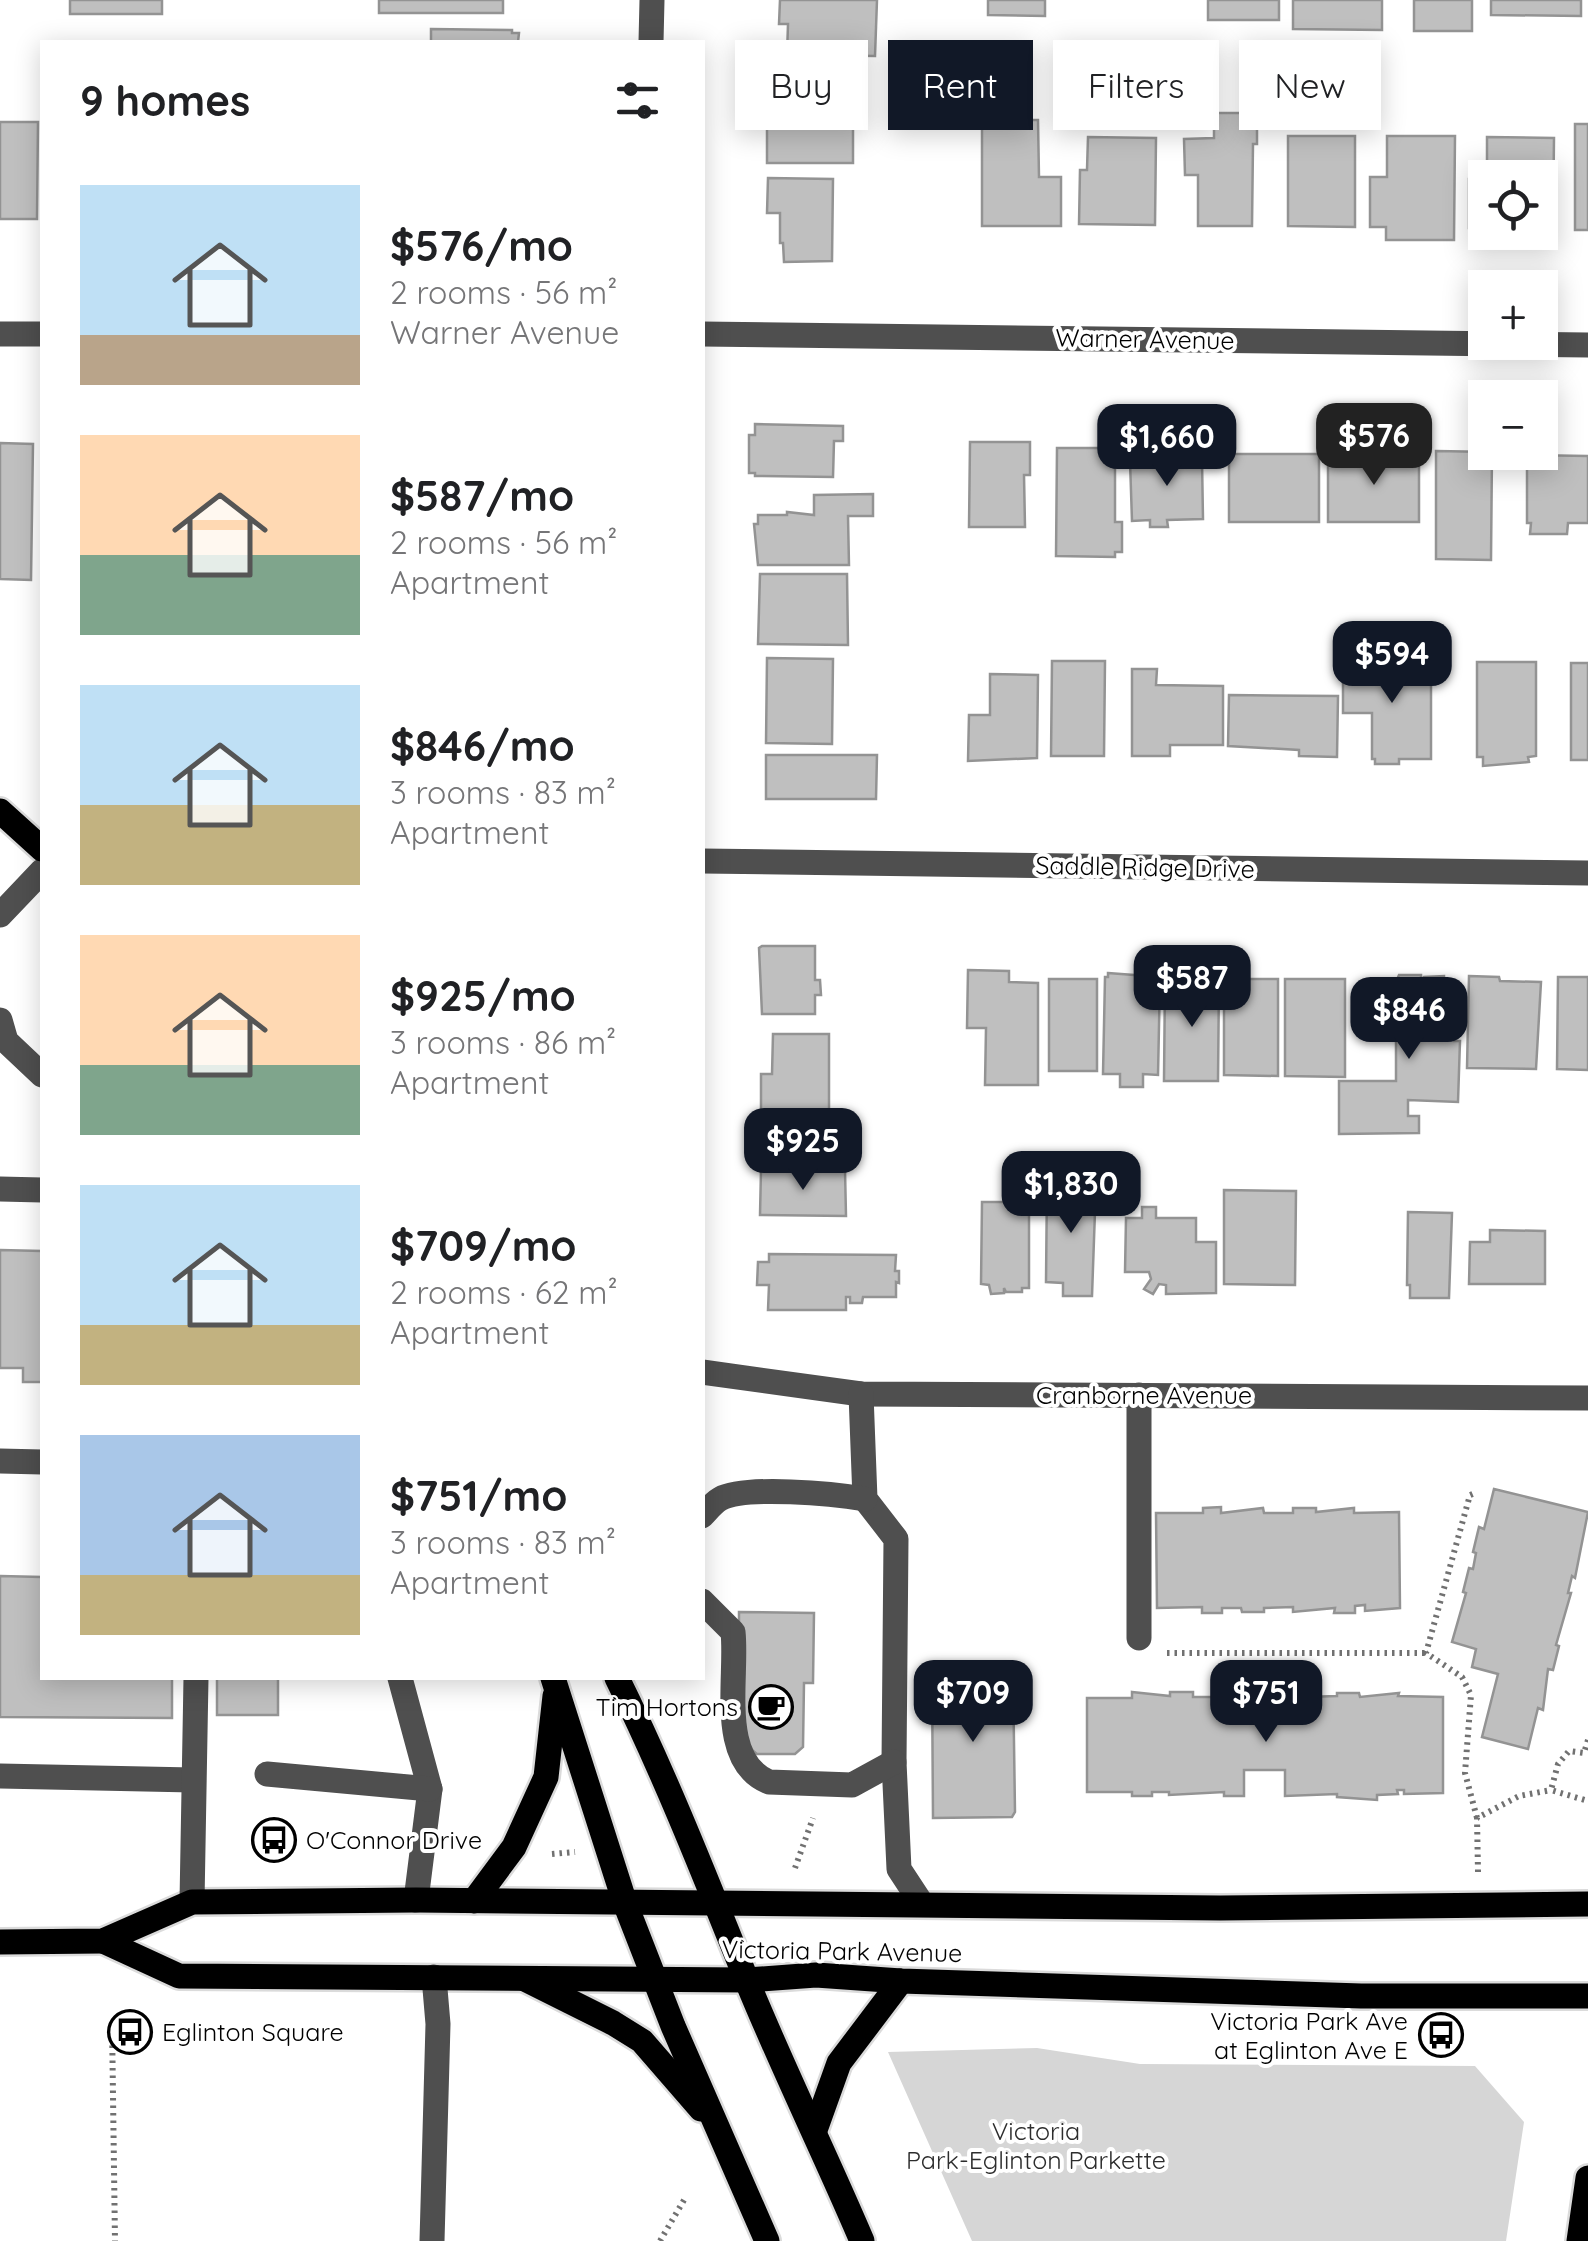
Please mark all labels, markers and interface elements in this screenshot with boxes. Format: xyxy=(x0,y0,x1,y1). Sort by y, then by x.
chip: Buy xyxy=(735,40,868,130)
chip: Rent xyxy=(888,40,1033,130)
chip: Filters xyxy=(1053,40,1219,130)
chip: New xyxy=(1239,40,1381,130)
icon: filters xyxy=(610,73,665,128)
text: 9 homes xyxy=(80,74,250,127)
map controls xyxy=(1468,160,1558,470)
button: locate xyxy=(1468,160,1558,250)
text: $576/mo xyxy=(390,219,573,272)
icon: home xyxy=(160,225,280,345)
button: + xyxy=(1468,270,1558,360)
text: 2 rooms · 56 m² xyxy=(390,272,617,312)
text: Warner Avenue xyxy=(390,312,619,352)
street label: Warner Avenue xyxy=(1055,321,1235,356)
button: − xyxy=(1468,380,1558,470)
pin: $576 xyxy=(1315,403,1433,488)
pin: $1,660 xyxy=(1086,404,1248,489)
text: $576 xyxy=(1338,415,1410,455)
text: $1,660 xyxy=(1119,416,1215,456)
text: $587/mo xyxy=(390,469,574,522)
icon: home xyxy=(160,475,280,595)
text: 2 rooms · 56 m² xyxy=(390,522,617,562)
text: Apartment xyxy=(390,562,549,602)
pin: $594 xyxy=(1333,621,1451,706)
text: $594 xyxy=(1355,633,1429,673)
text: $846/mo xyxy=(390,719,575,772)
icon: home xyxy=(160,725,280,845)
text: 3 rooms · 83 m² xyxy=(390,772,616,812)
text: Apartment xyxy=(390,812,549,852)
street label: Saddle Ridge Drive xyxy=(1035,849,1255,884)
pin: $587 xyxy=(1133,945,1251,1030)
text: $587 xyxy=(1156,957,1228,997)
text: $925/mo xyxy=(390,969,576,1022)
icon: home xyxy=(160,975,280,1095)
pin: $846 xyxy=(1350,977,1468,1062)
text: $846 xyxy=(1372,989,1446,1029)
text: 3 rooms · 86 m² xyxy=(390,1022,616,1062)
text: Apartment xyxy=(390,1062,549,1102)
pin: $925 xyxy=(744,1108,862,1193)
text: $925 xyxy=(766,1120,840,1160)
pin: $1,830 xyxy=(990,1151,1152,1236)
text: $1,830 xyxy=(1024,1163,1118,1203)
text: $709/mo xyxy=(390,1219,577,1272)
icon: home xyxy=(160,1225,280,1345)
text: 2 rooms · 62 m² xyxy=(390,1272,618,1312)
text: Apartment xyxy=(390,1312,549,1352)
street label: Cranborne Avenue xyxy=(1036,1379,1252,1410)
text: $751/mo xyxy=(390,1469,567,1522)
icon: home xyxy=(160,1475,280,1595)
text: 3 rooms · 83 m² xyxy=(390,1522,616,1562)
text: Apartment xyxy=(390,1562,549,1602)
pin: $709 xyxy=(914,1660,1032,1745)
pin: $751 xyxy=(1207,1660,1325,1745)
text: $709 xyxy=(936,1672,1010,1712)
text: $751 xyxy=(1232,1672,1300,1712)
cafe icon: Tim Hortons xyxy=(748,1684,794,1730)
place label: Tim Hortons xyxy=(596,1691,738,1722)
bus stop icon: O'Connor Drive xyxy=(251,1817,297,1863)
place label: O'Connor Drive xyxy=(306,1824,482,1855)
street label: Victoria Park Avenue xyxy=(721,1933,963,1968)
place label: Victoria Park Ave at Eglinton Ave E xyxy=(1210,2005,1408,2065)
bus stop icon: Eglinton Square xyxy=(107,2009,153,2055)
bus stop icon: Victoria Park Ave at Eglinton Ave E xyxy=(1418,2012,1464,2058)
place label: Eglinton Square xyxy=(162,2016,344,2047)
park label: Victoria Park-Eglinton Parkette xyxy=(906,2115,1166,2175)

